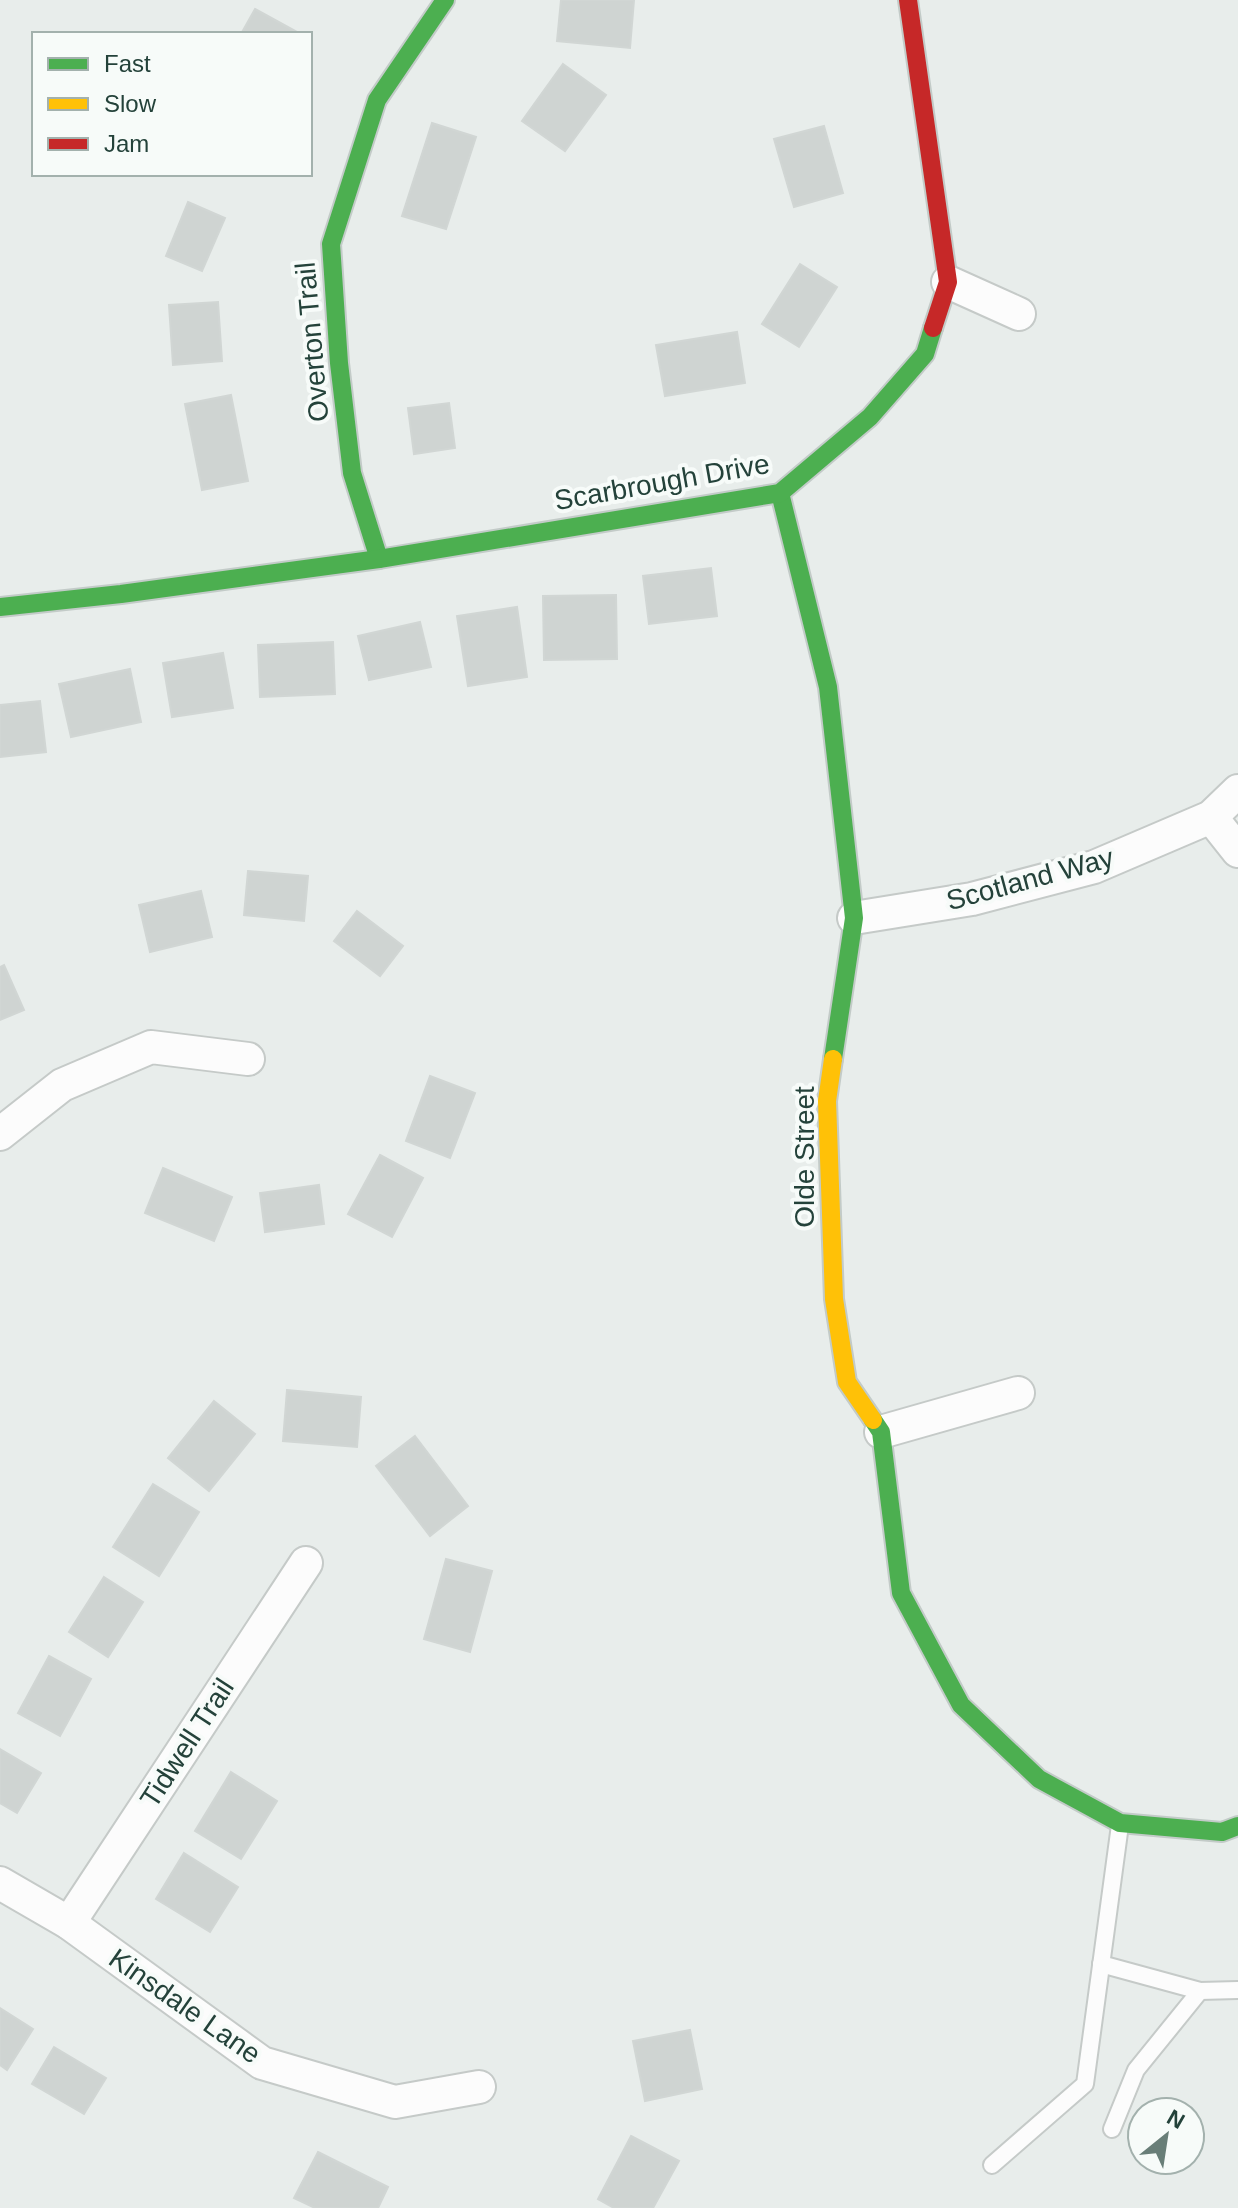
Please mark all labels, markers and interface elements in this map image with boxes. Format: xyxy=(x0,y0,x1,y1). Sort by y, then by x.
legend xyxy=(32,32,312,176)
text: Fast xyxy=(104,50,151,77)
text: Slow xyxy=(104,90,157,117)
text: Jam xyxy=(104,130,149,157)
street label: Overton Trail xyxy=(290,261,334,423)
street label: Scarbrough Drive xyxy=(552,448,772,516)
street label: Scotland Way xyxy=(943,842,1117,916)
street label: Olde Street xyxy=(789,1086,820,1228)
street label: Tidwell Trail xyxy=(134,1673,240,1813)
street label: Kinsdale Lane xyxy=(103,1942,267,2070)
north arrow xyxy=(1126,2096,1206,2176)
text: N xyxy=(1163,2104,1189,2134)

